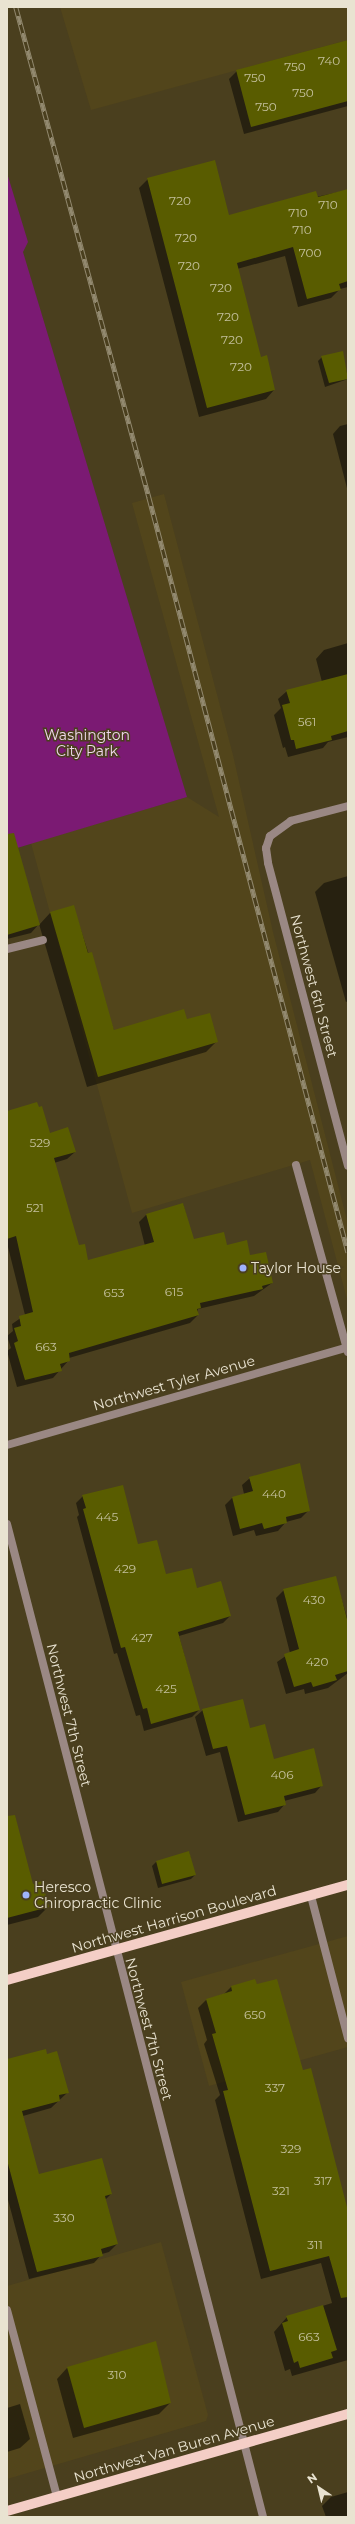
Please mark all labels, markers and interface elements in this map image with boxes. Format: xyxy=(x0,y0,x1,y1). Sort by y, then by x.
house number: 740 xyxy=(318,54,340,68)
house number: 750 xyxy=(284,60,306,74)
house number: 750 xyxy=(244,71,266,85)
house number: 750 xyxy=(292,86,314,100)
house number: 750 xyxy=(255,100,277,114)
house number: 720 xyxy=(169,194,191,208)
house number: 710 xyxy=(318,198,338,212)
house number: 710 xyxy=(288,206,308,220)
house number: 710 xyxy=(292,223,312,237)
house number: 720 xyxy=(175,231,197,245)
house number: 700 xyxy=(299,246,321,260)
house number: 720 xyxy=(178,259,200,273)
house number: 720 xyxy=(210,281,232,295)
house number: 720 xyxy=(217,310,239,324)
house number: 720 xyxy=(221,333,243,347)
house number: 720 xyxy=(230,360,252,374)
house number: 561 xyxy=(298,715,316,729)
park label: Washington City Park xyxy=(44,727,130,760)
street label: Northwest 6th Street xyxy=(287,913,341,1059)
house number: 529 xyxy=(30,1136,50,1150)
house number: 521 xyxy=(26,1201,44,1215)
place label: Taylor House xyxy=(251,1260,341,1276)
marker: Taylor House xyxy=(238,1263,248,1273)
house number: 615 xyxy=(165,1285,183,1299)
house number: 653 xyxy=(104,1286,124,1300)
house number: 663 xyxy=(35,1340,57,1354)
street label: Northwest Tyler Avenue xyxy=(91,1352,257,1414)
house number: 440 xyxy=(262,1487,286,1501)
house number: 445 xyxy=(96,1510,118,1524)
house number: 429 xyxy=(114,1562,136,1576)
house number: 430 xyxy=(303,1593,325,1607)
house number: 427 xyxy=(131,1631,153,1645)
street label: Northwest 7th Street xyxy=(43,1642,95,1788)
house number: 420 xyxy=(306,1655,328,1669)
house number: 425 xyxy=(155,1682,177,1696)
house number: 406 xyxy=(270,1768,294,1782)
place label: Heresco Chiropractic Clinic xyxy=(34,1879,162,1912)
street label: Northwest Harrison Boulevard xyxy=(70,1882,278,1956)
marker: Heresco Chiropractic Clinic xyxy=(21,1890,31,1900)
street label: Northwest 7th Street xyxy=(122,1956,176,2102)
house number: 650 xyxy=(244,2008,266,2022)
house number: 337 xyxy=(265,2081,285,2095)
house number: 329 xyxy=(281,2142,301,2156)
house number: 317 xyxy=(314,2174,332,2188)
house number: 321 xyxy=(272,2184,290,2198)
house number: 330 xyxy=(53,2211,75,2225)
house number: 311 xyxy=(307,2238,323,2252)
house number: 663 xyxy=(298,2330,320,2344)
house number: 310 xyxy=(107,2368,127,2382)
street label: Northwest Van Buren Avenue xyxy=(72,2412,276,2486)
north arrow xyxy=(299,2468,339,2508)
text: N xyxy=(304,2470,320,2486)

